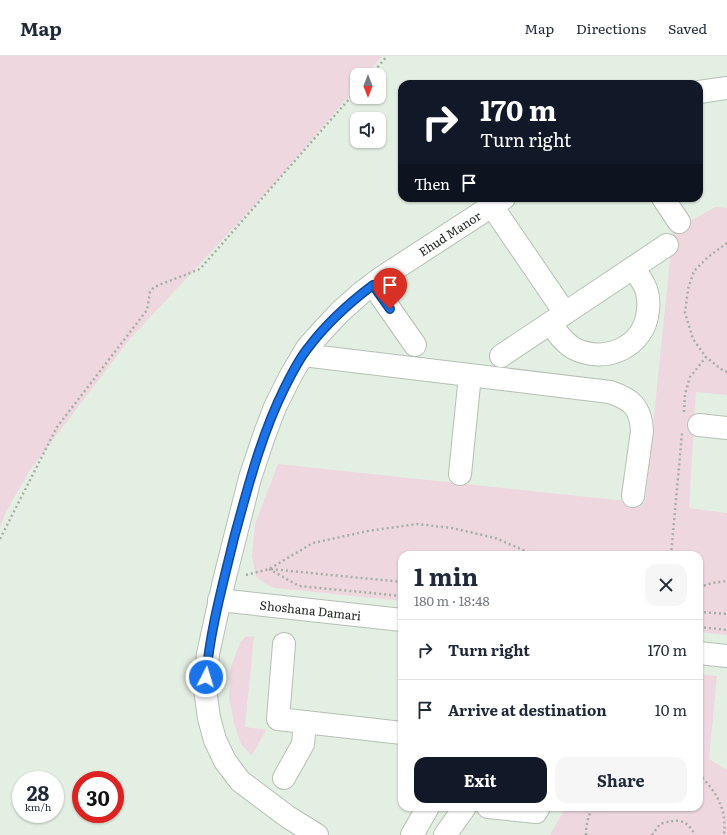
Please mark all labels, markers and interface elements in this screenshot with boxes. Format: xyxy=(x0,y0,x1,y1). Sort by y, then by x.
text: Map xyxy=(20,14,62,42)
text: Map xyxy=(524,18,554,38)
text: Directions xyxy=(576,18,646,38)
text: Saved xyxy=(668,18,707,38)
north arrow xyxy=(350,68,386,104)
map controls xyxy=(350,68,386,148)
text: 170 m xyxy=(480,88,557,130)
icon: right xyxy=(414,96,466,148)
button: sound xyxy=(350,112,386,148)
text: Turn right xyxy=(480,126,571,153)
text: Then xyxy=(414,172,450,195)
icon: arrive xyxy=(458,172,480,194)
street label: Ehud Manor xyxy=(415,206,485,260)
pin xyxy=(373,268,407,309)
icon: arrive xyxy=(379,274,401,296)
text: 1 min xyxy=(414,558,478,593)
button: close xyxy=(645,564,687,606)
text: 180 m · 18:48 xyxy=(414,591,490,610)
street label: Shoshana Damari xyxy=(259,596,362,624)
text: Turn right xyxy=(448,638,530,661)
text: 170 m xyxy=(648,638,687,661)
icon: right xyxy=(414,639,436,661)
position arrow xyxy=(185,656,227,698)
text: Arrive at destination xyxy=(448,698,607,721)
text: 10 m xyxy=(655,698,687,721)
icon: arrive xyxy=(414,699,436,721)
button: Exit xyxy=(414,757,547,803)
button: Share xyxy=(555,757,687,803)
speed limit sign: 30 xyxy=(72,771,124,823)
text: 28 xyxy=(27,777,49,807)
text: km/h xyxy=(25,799,51,814)

